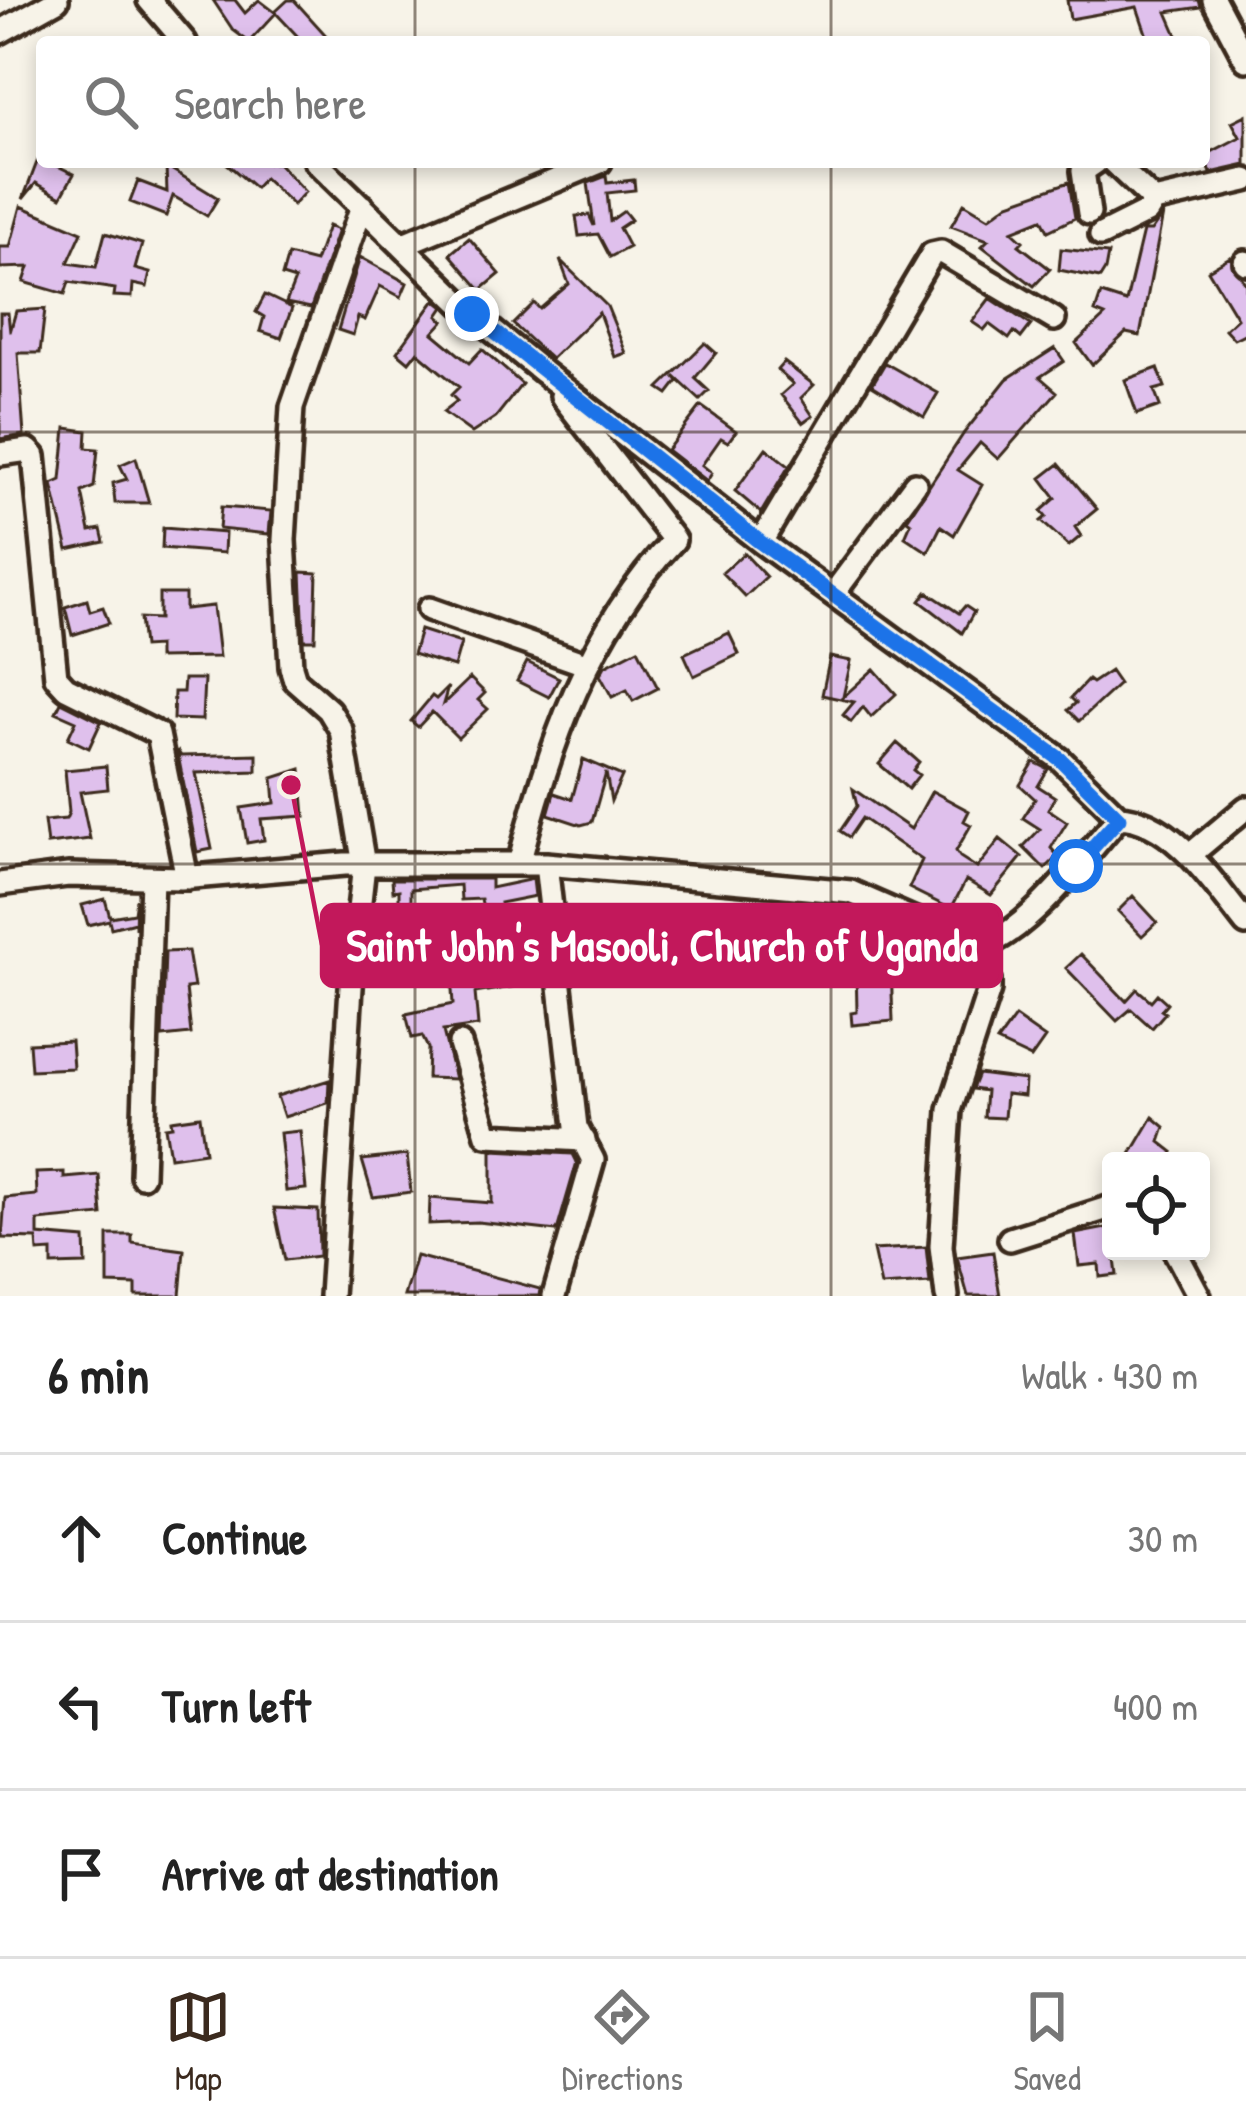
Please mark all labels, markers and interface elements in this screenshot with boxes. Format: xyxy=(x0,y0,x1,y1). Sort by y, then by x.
search box xyxy=(36,36,1210,168)
icon: search xyxy=(78,69,144,135)
text: Search here xyxy=(174,72,366,133)
route end xyxy=(445,287,499,341)
route start xyxy=(1049,839,1103,893)
callout: Saint John's Masooli, Church of Uganda xyxy=(322,905,1001,986)
text: Saint John's Masooli, Church of Uganda xyxy=(346,914,978,976)
map controls xyxy=(1102,1152,1210,1260)
button: locate xyxy=(1102,1152,1210,1260)
text: 6 min xyxy=(48,1340,149,1409)
text: Walk · 430 m xyxy=(1021,1348,1198,1401)
icon: ahead xyxy=(48,1505,114,1571)
text: Continue xyxy=(162,1507,307,1568)
text: 30 m xyxy=(1128,1511,1198,1564)
icon: left xyxy=(48,1673,114,1739)
text: Turn left xyxy=(162,1675,311,1736)
text: 400 m xyxy=(1113,1679,1198,1732)
icon: arrive xyxy=(48,1841,114,1907)
text: Arrive at destination xyxy=(162,1843,499,1904)
tab: Map xyxy=(165,1984,231,2100)
tab: Directions xyxy=(562,1984,683,2100)
tab: Saved xyxy=(1013,1984,1081,2100)

